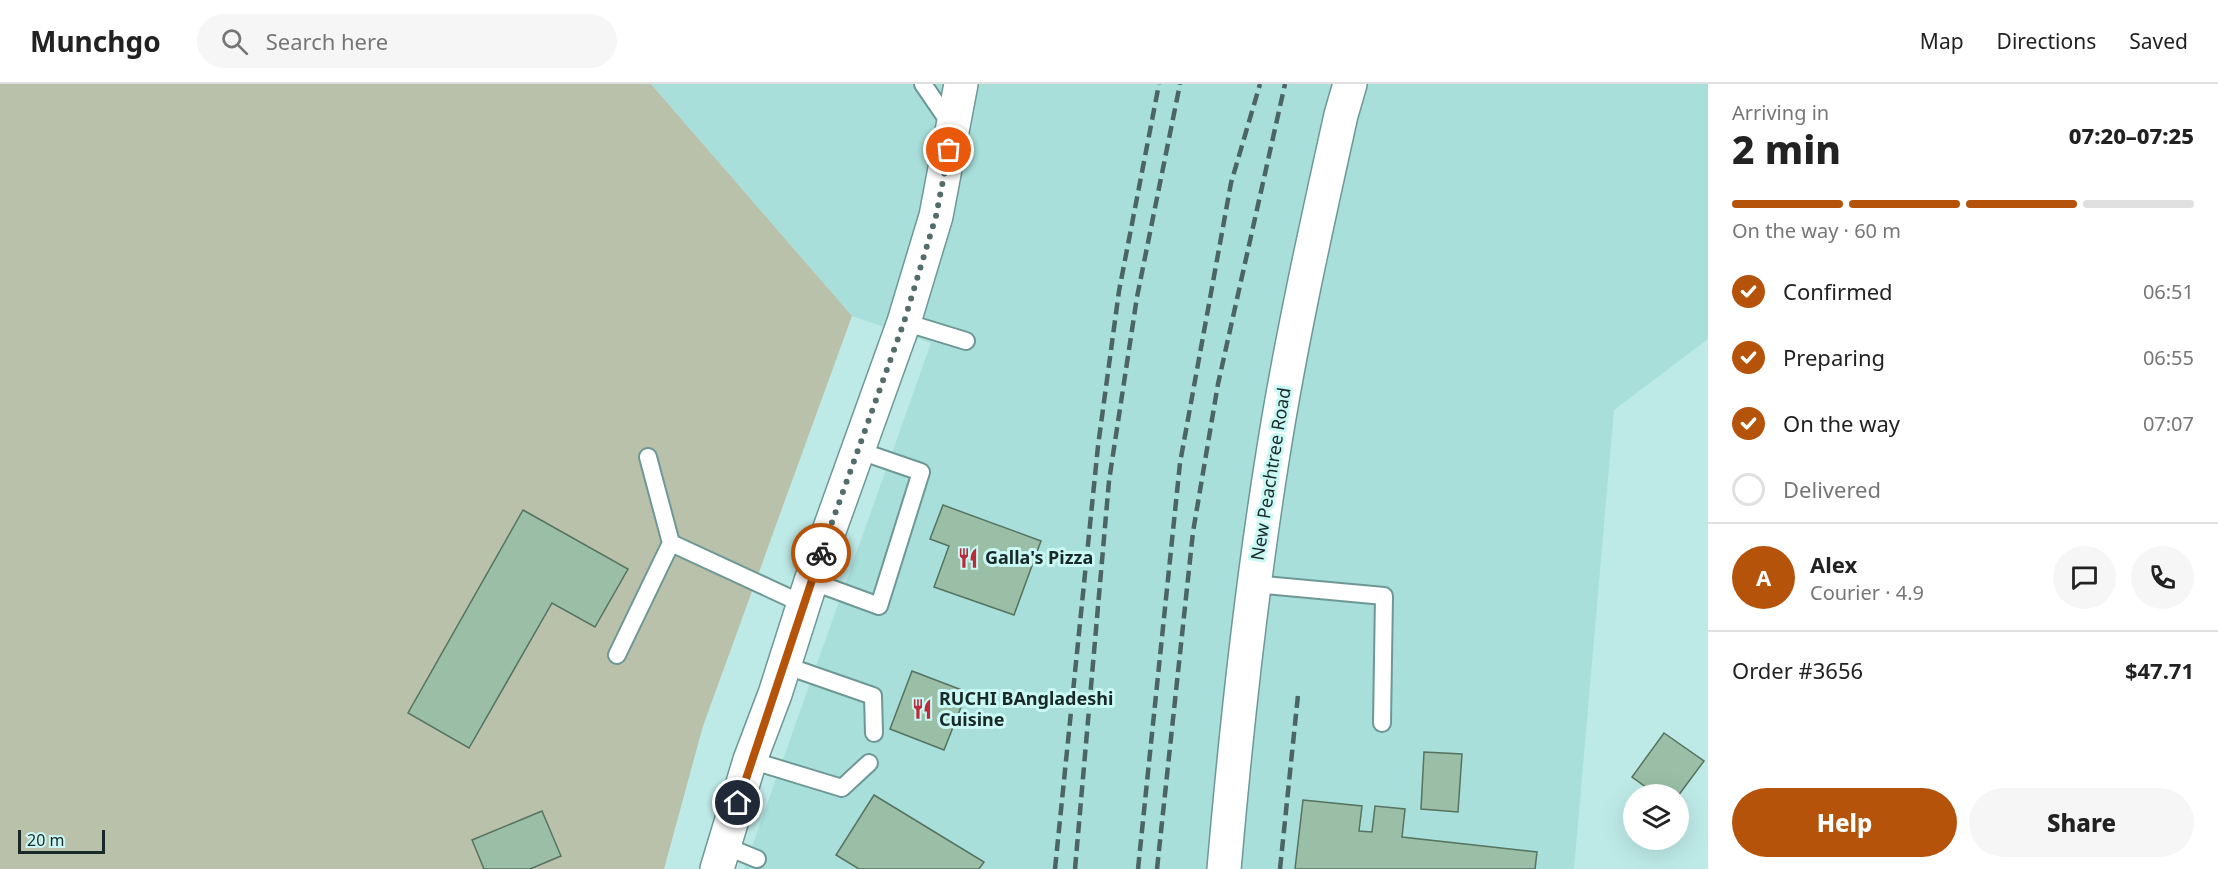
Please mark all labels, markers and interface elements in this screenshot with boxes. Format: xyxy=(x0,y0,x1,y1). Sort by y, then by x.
search box xyxy=(197,14,617,68)
text: Munchgo xyxy=(30,22,161,60)
icon: search xyxy=(218,25,251,58)
text: Search here xyxy=(266,26,388,56)
text: Map xyxy=(1920,27,1964,55)
text: Directions xyxy=(1997,27,2096,55)
text: Saved xyxy=(2129,27,2188,55)
text: Arriving in xyxy=(1732,99,1829,126)
text: 07:20–07:25 xyxy=(2069,120,2194,150)
text: 2 min xyxy=(1732,122,1841,175)
pin xyxy=(923,124,974,175)
icon: bag xyxy=(932,133,965,166)
text: On the way · 60 m xyxy=(1732,217,1901,244)
icon: check xyxy=(1732,275,1765,308)
text: Confirmed xyxy=(1783,276,1893,306)
text: 06:51 xyxy=(2143,278,2194,305)
icon: check xyxy=(1732,341,1765,374)
text: Preparing xyxy=(1783,342,1885,372)
text: 06:55 xyxy=(2143,344,2194,371)
street label: New Peachtree Road xyxy=(1244,386,1296,562)
icon: check xyxy=(1732,407,1765,440)
text: On the way xyxy=(1783,408,1900,438)
text: 07:07 xyxy=(2143,410,2194,437)
text: Delivered xyxy=(1783,474,1881,504)
courier xyxy=(791,523,851,583)
icon: bike xyxy=(805,537,838,570)
place label: Galla's Pizza xyxy=(985,545,1093,569)
restaurant icon: Galla's Pizza xyxy=(956,546,980,570)
button: chat xyxy=(2053,546,2116,609)
button: phone xyxy=(2131,546,2194,609)
text: Alex xyxy=(1810,549,1857,579)
text: A xyxy=(1756,562,1771,592)
text: Courier · 4.9 xyxy=(1810,579,1924,606)
text: Order #3656 xyxy=(1732,655,1863,685)
text: $47.71 xyxy=(2125,655,2194,685)
place label: RUCHI BAngladeshi Cuisine xyxy=(939,686,1113,731)
restaurant icon: RUCHI BAngladeshi Cuisine xyxy=(910,697,934,721)
pin xyxy=(712,777,763,828)
map controls xyxy=(1623,784,1689,850)
button: layers xyxy=(1623,784,1689,850)
icon: home xyxy=(721,786,754,819)
button: Help xyxy=(1732,788,1957,857)
button: Share xyxy=(1969,788,2194,857)
scale bar xyxy=(18,827,105,854)
text: 20 m xyxy=(27,829,64,851)

